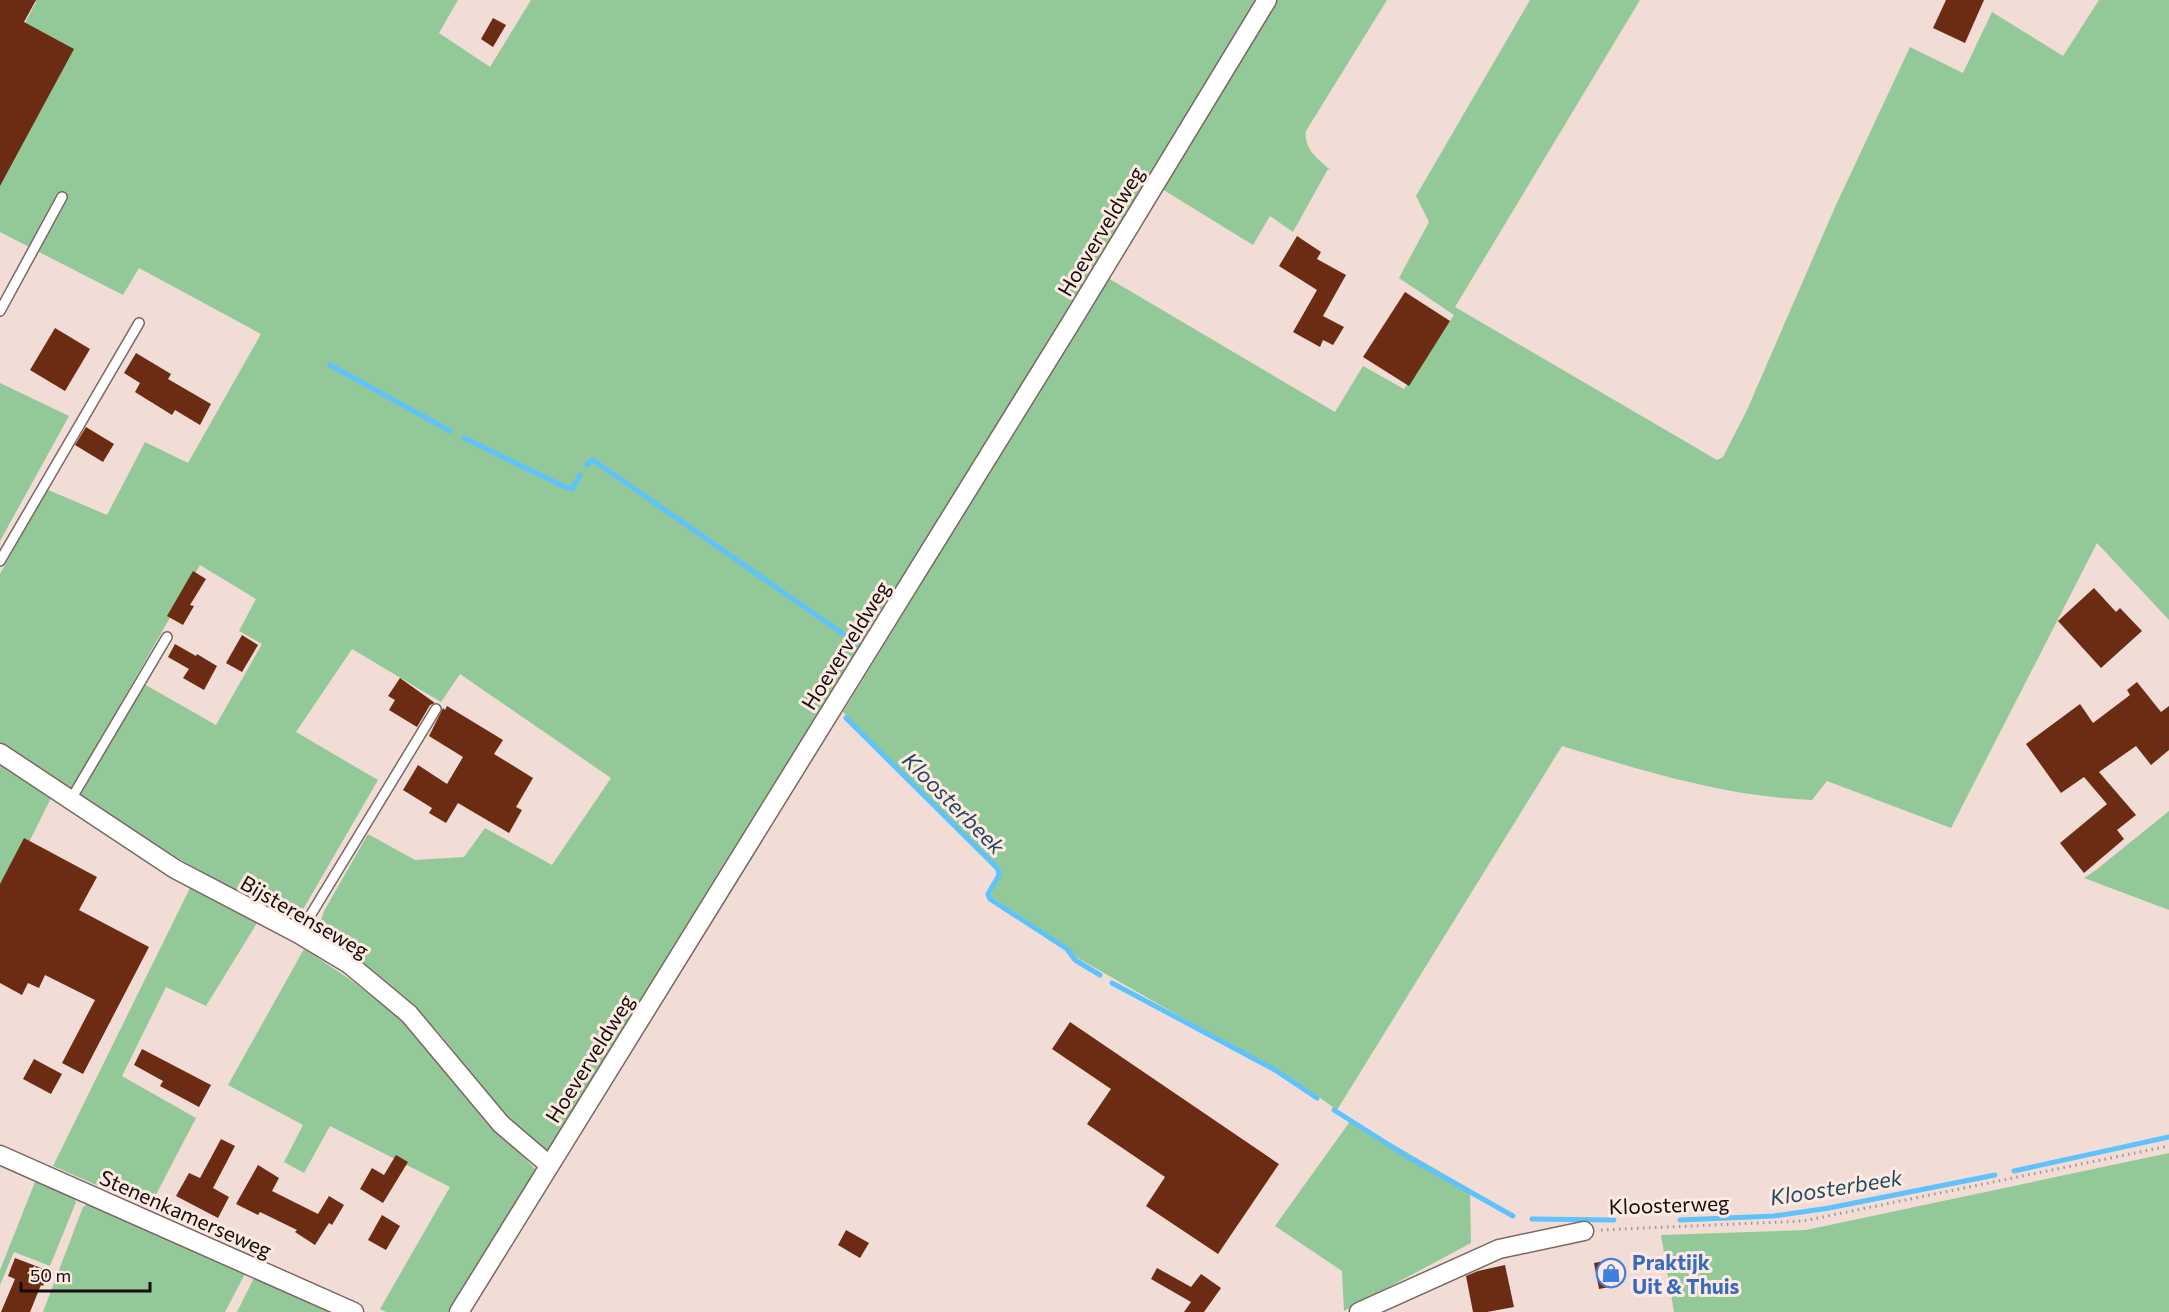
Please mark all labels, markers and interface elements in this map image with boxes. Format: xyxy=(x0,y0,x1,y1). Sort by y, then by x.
street label: Hoeverveldweg xyxy=(1051,162,1149,300)
street label: Hoeverveldweg xyxy=(796,576,894,714)
water label: Kloosterbeek xyxy=(897,746,1012,861)
street label: Bijsterenseweg xyxy=(237,869,373,963)
street label: Hoeverveldweg xyxy=(540,989,638,1127)
water label: Kloosterbeek xyxy=(1768,1163,1905,1211)
street label: Stenenkamerseweg xyxy=(96,1164,276,1262)
street label: Kloosterweg xyxy=(1608,1189,1730,1219)
place label: Praktijk Uit & Thuis xyxy=(1632,1249,1740,1298)
scale bar xyxy=(21,1255,150,1293)
shop icon: Praktijk Uit & Thuis xyxy=(1595,1257,1627,1289)
text: 50 m xyxy=(30,1264,71,1286)

